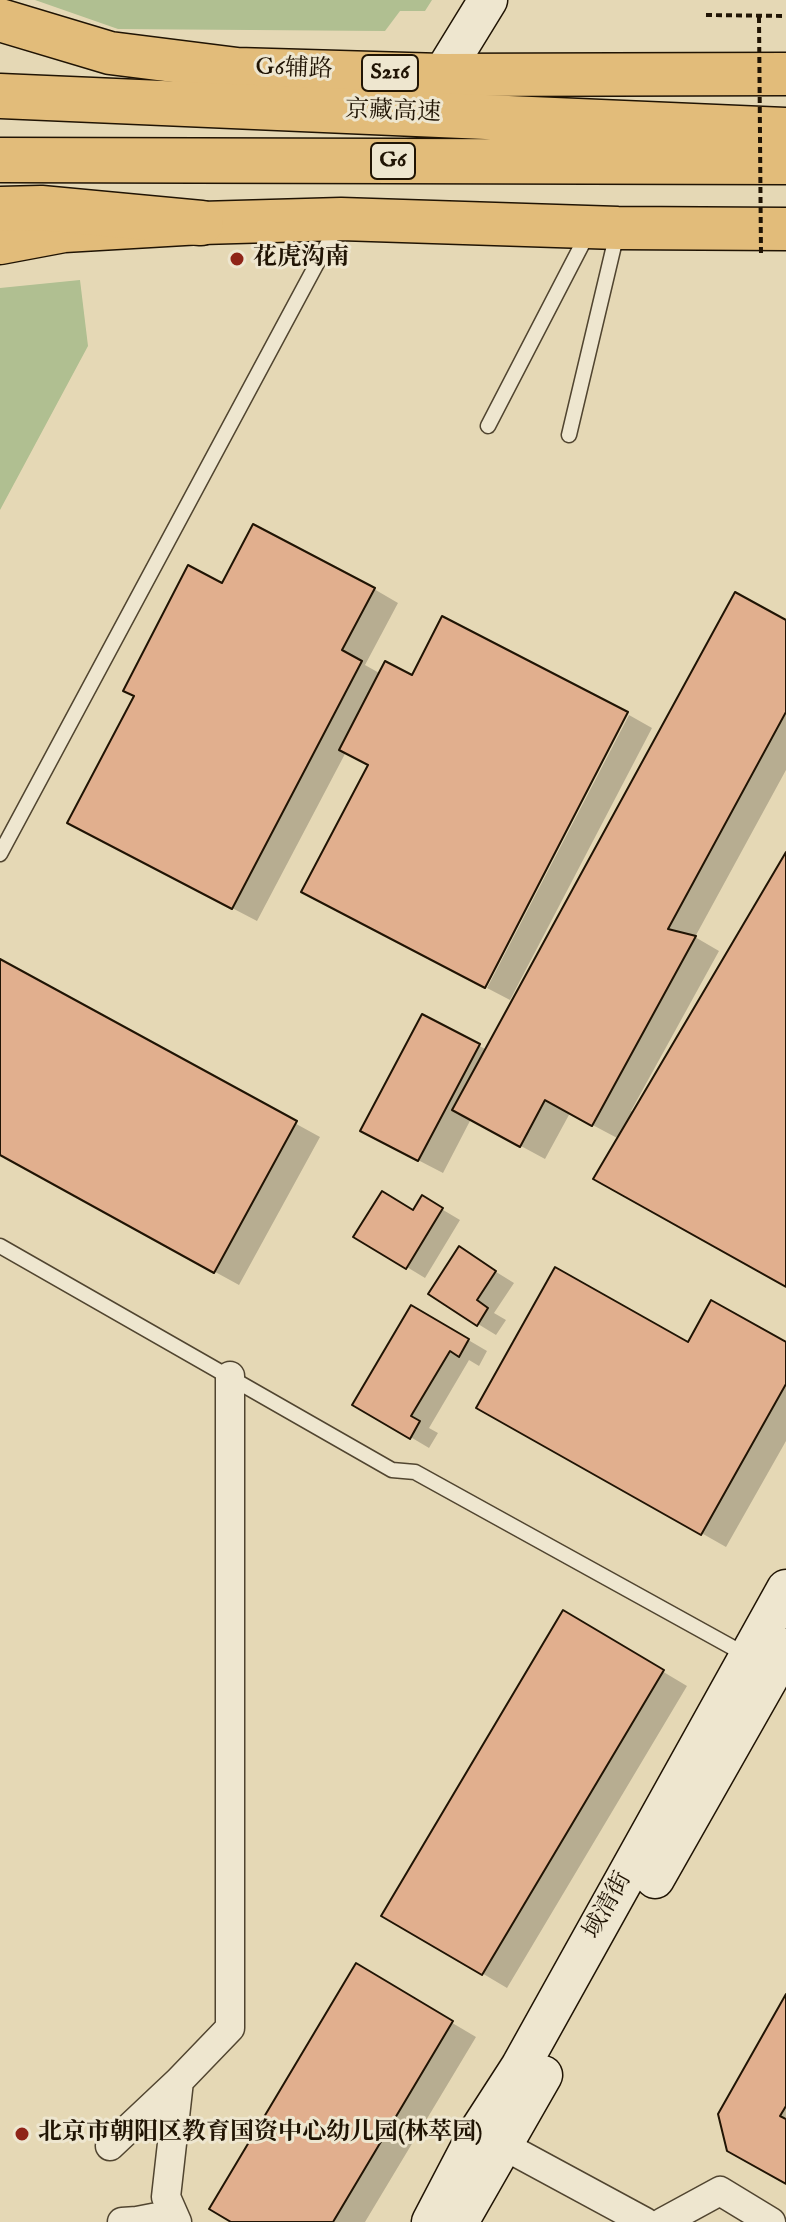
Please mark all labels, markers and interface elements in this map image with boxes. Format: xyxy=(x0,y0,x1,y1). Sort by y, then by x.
street label: G6辅路 xyxy=(255,54,333,86)
road number: S216 xyxy=(362,55,418,91)
street label: 京藏高速 xyxy=(345,97,441,129)
road number: G6 xyxy=(371,143,415,179)
place label: 花虎沟南 xyxy=(253,245,349,273)
marker: 花虎沟南 xyxy=(228,250,246,268)
street label: 域清街 xyxy=(579,1868,639,1944)
place label: 北京市朝阳区教育国资中心幼儿园(林萃园) xyxy=(38,2120,482,2148)
marker: 北京市朝阳区教育国资中心幼儿园(林萃园) xyxy=(13,2125,31,2143)

